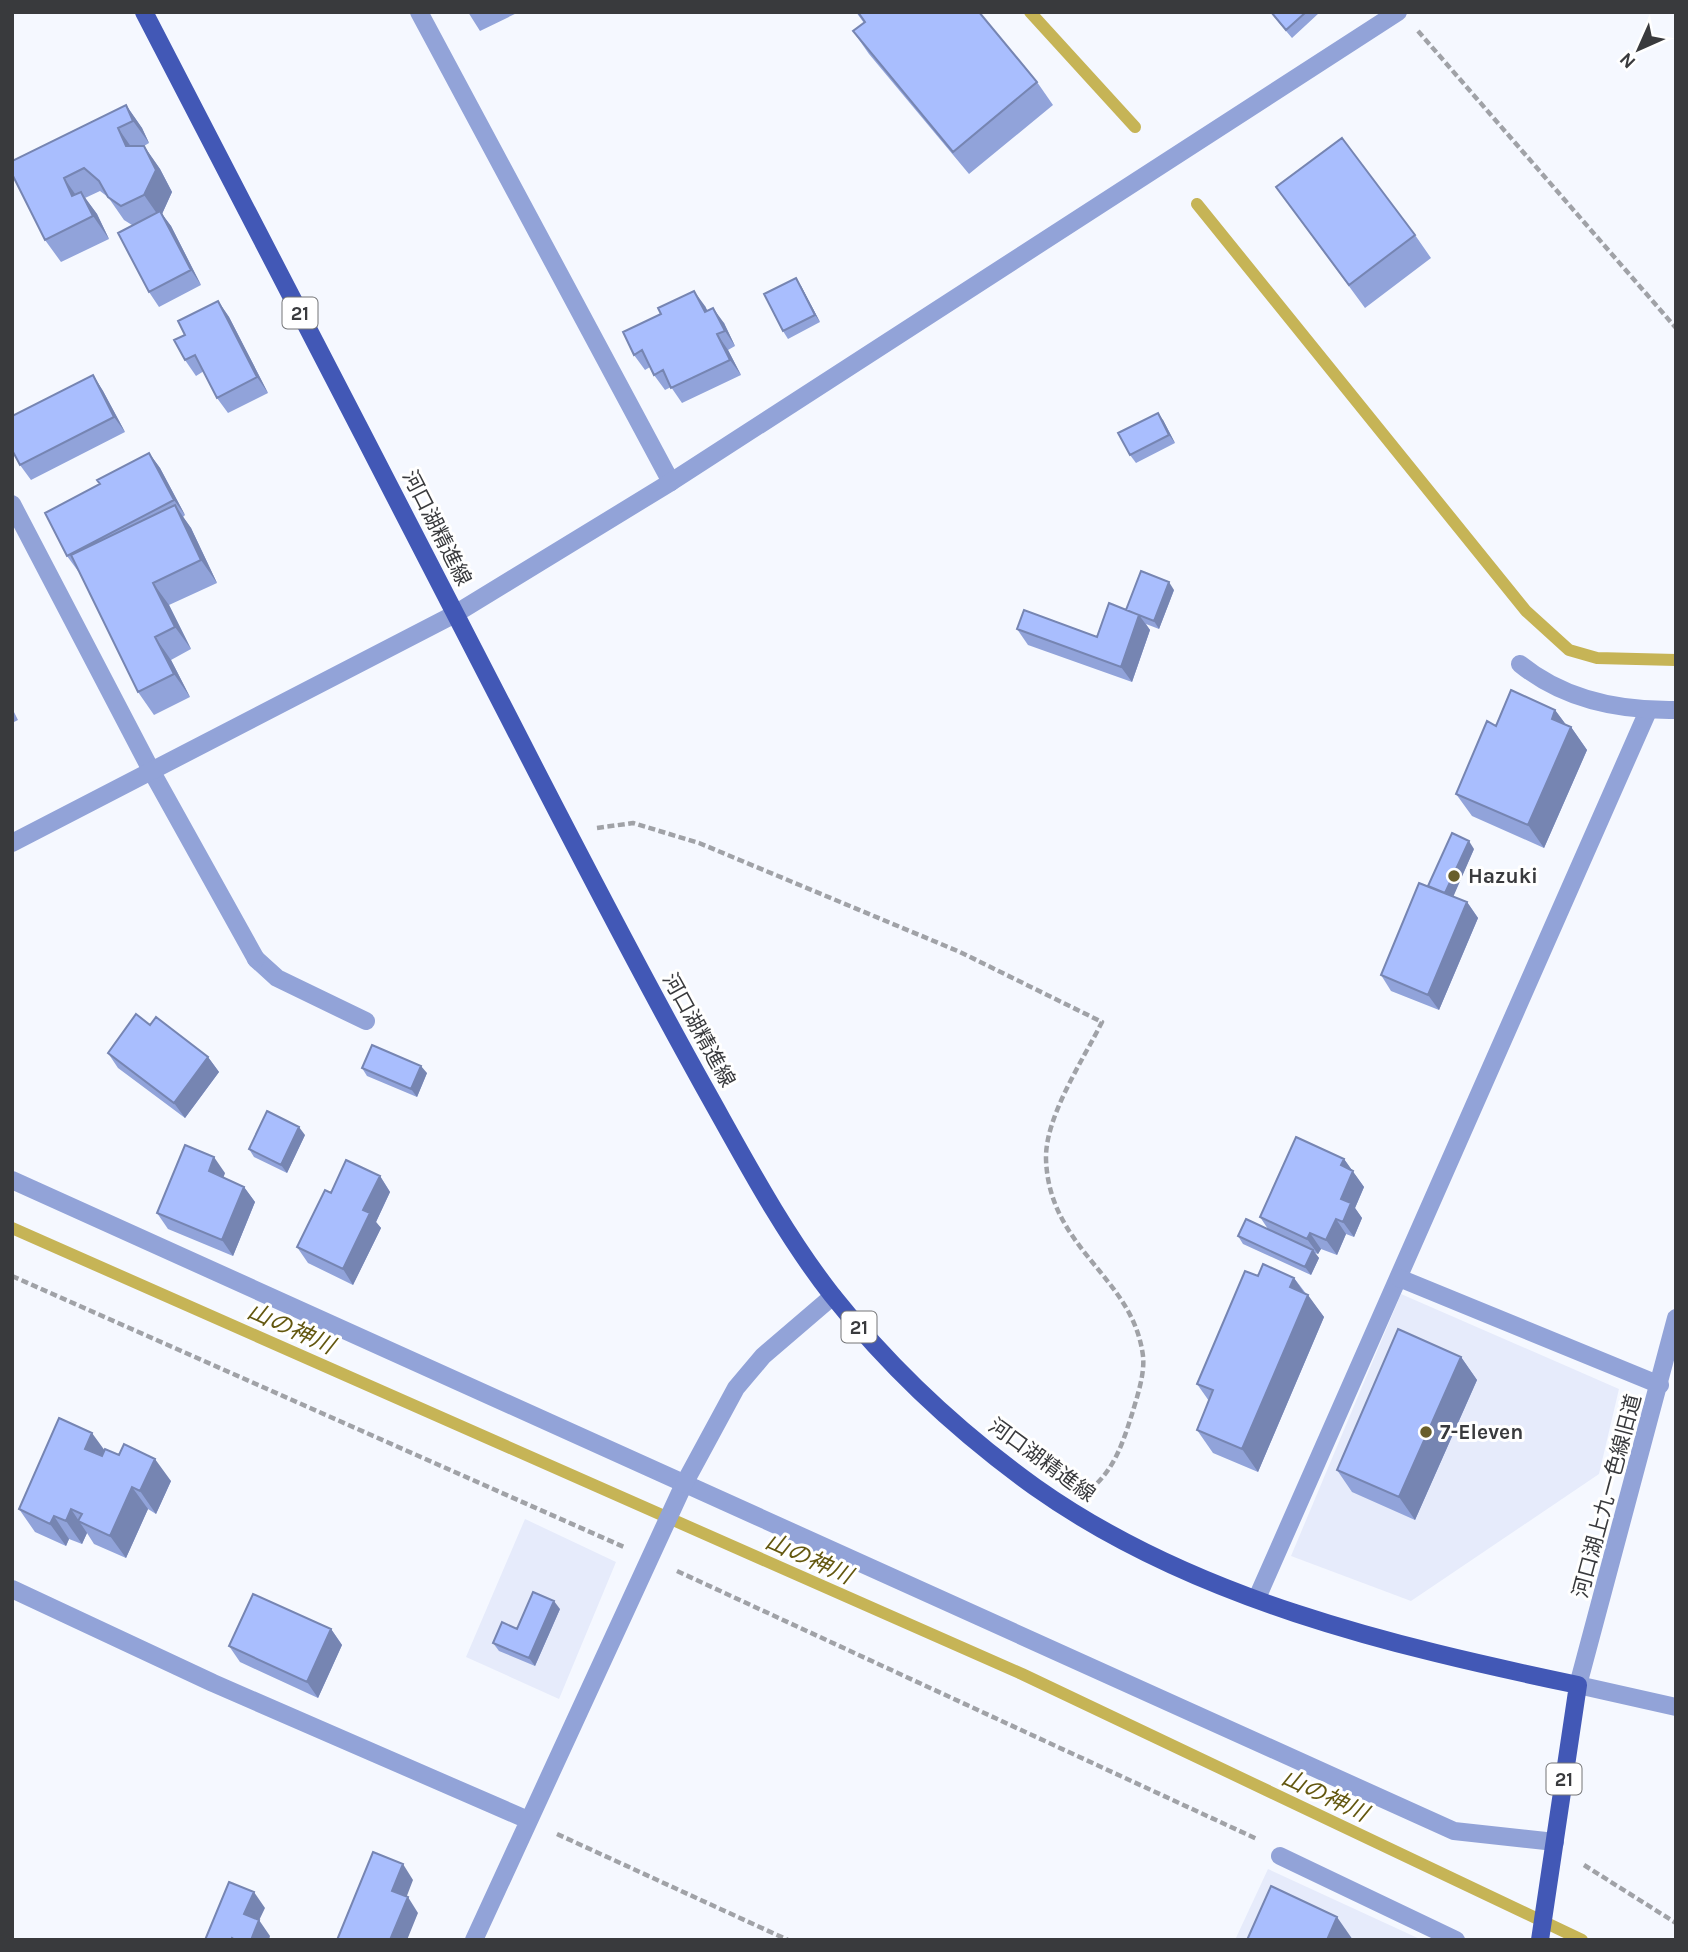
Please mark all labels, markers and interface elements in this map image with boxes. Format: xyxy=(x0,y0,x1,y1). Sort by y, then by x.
north arrow xyxy=(1604,14,1674,84)
text: N xyxy=(1615,48,1640,73)
road number: 21 xyxy=(282,298,318,328)
street label: 河口湖精進線 xyxy=(398,466,476,590)
place label: Hazuki xyxy=(1468,864,1538,888)
marker: Hazuki xyxy=(1446,868,1462,884)
street label: 河口湖精進線 xyxy=(658,969,740,1091)
water label: 山の神川 xyxy=(243,1297,341,1361)
road number: 21 xyxy=(842,1312,876,1343)
street label: 河口湖上九一色線旧道 xyxy=(1568,1391,1646,1601)
street label: 河口湖精進線 xyxy=(984,1413,1100,1507)
place label: 7-Eleven xyxy=(1440,1420,1523,1444)
marker: 7-Eleven xyxy=(1418,1424,1434,1440)
water label: 山の神川 xyxy=(761,1527,859,1591)
water label: 山の神川 xyxy=(1277,1764,1375,1828)
road number: 21 xyxy=(1546,1764,1582,1794)

